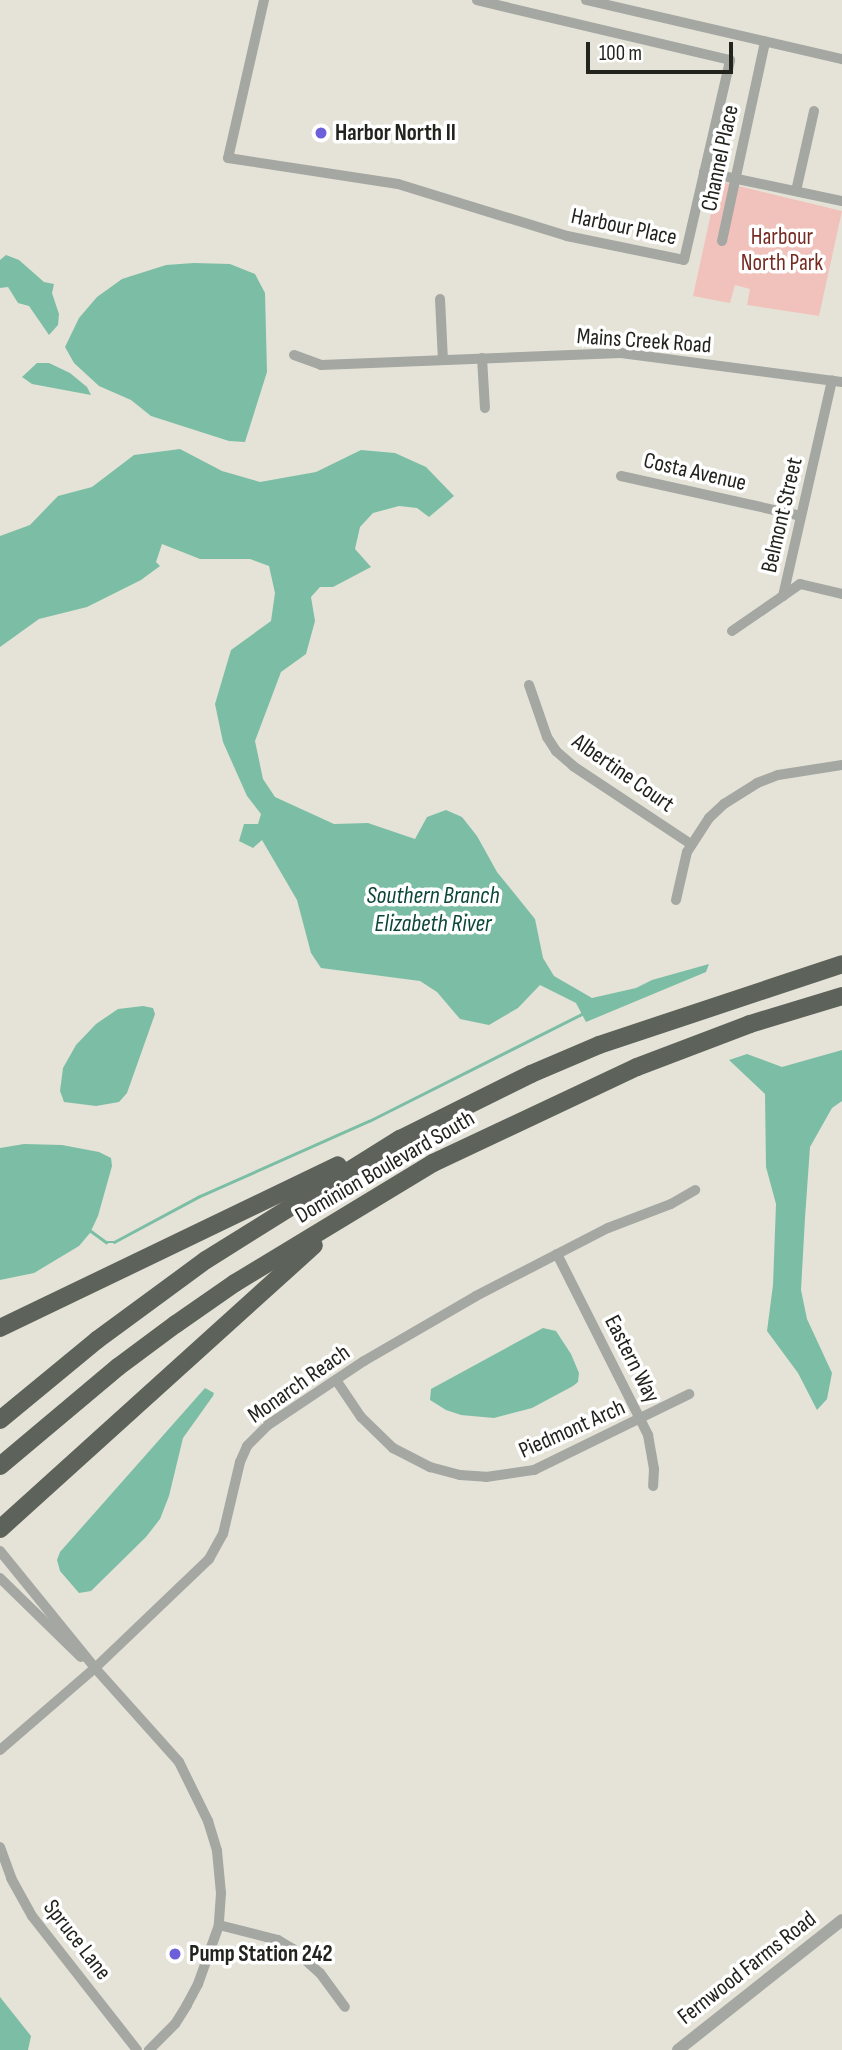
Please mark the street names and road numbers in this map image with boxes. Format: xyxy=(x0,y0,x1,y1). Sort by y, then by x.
street label: Channel Place xyxy=(695,102,745,214)
street label: Harbour Place xyxy=(569,202,679,252)
street label: Mains Creek Road xyxy=(576,323,712,359)
street label: Costa Avenue xyxy=(641,447,749,497)
street label: Belmont Street xyxy=(755,455,809,575)
street label: Albertine Court xyxy=(567,728,679,818)
street label: Dominion Boulevard South xyxy=(290,1104,480,1230)
street label: Eastern Way xyxy=(598,1311,666,1407)
street label: Monarch Reach xyxy=(243,1339,355,1429)
street label: Piedmont Arch xyxy=(515,1393,629,1465)
street label: Spruce Lane xyxy=(37,1894,117,1986)
street label: Fernwood Farms Road xyxy=(672,1905,822,2031)

